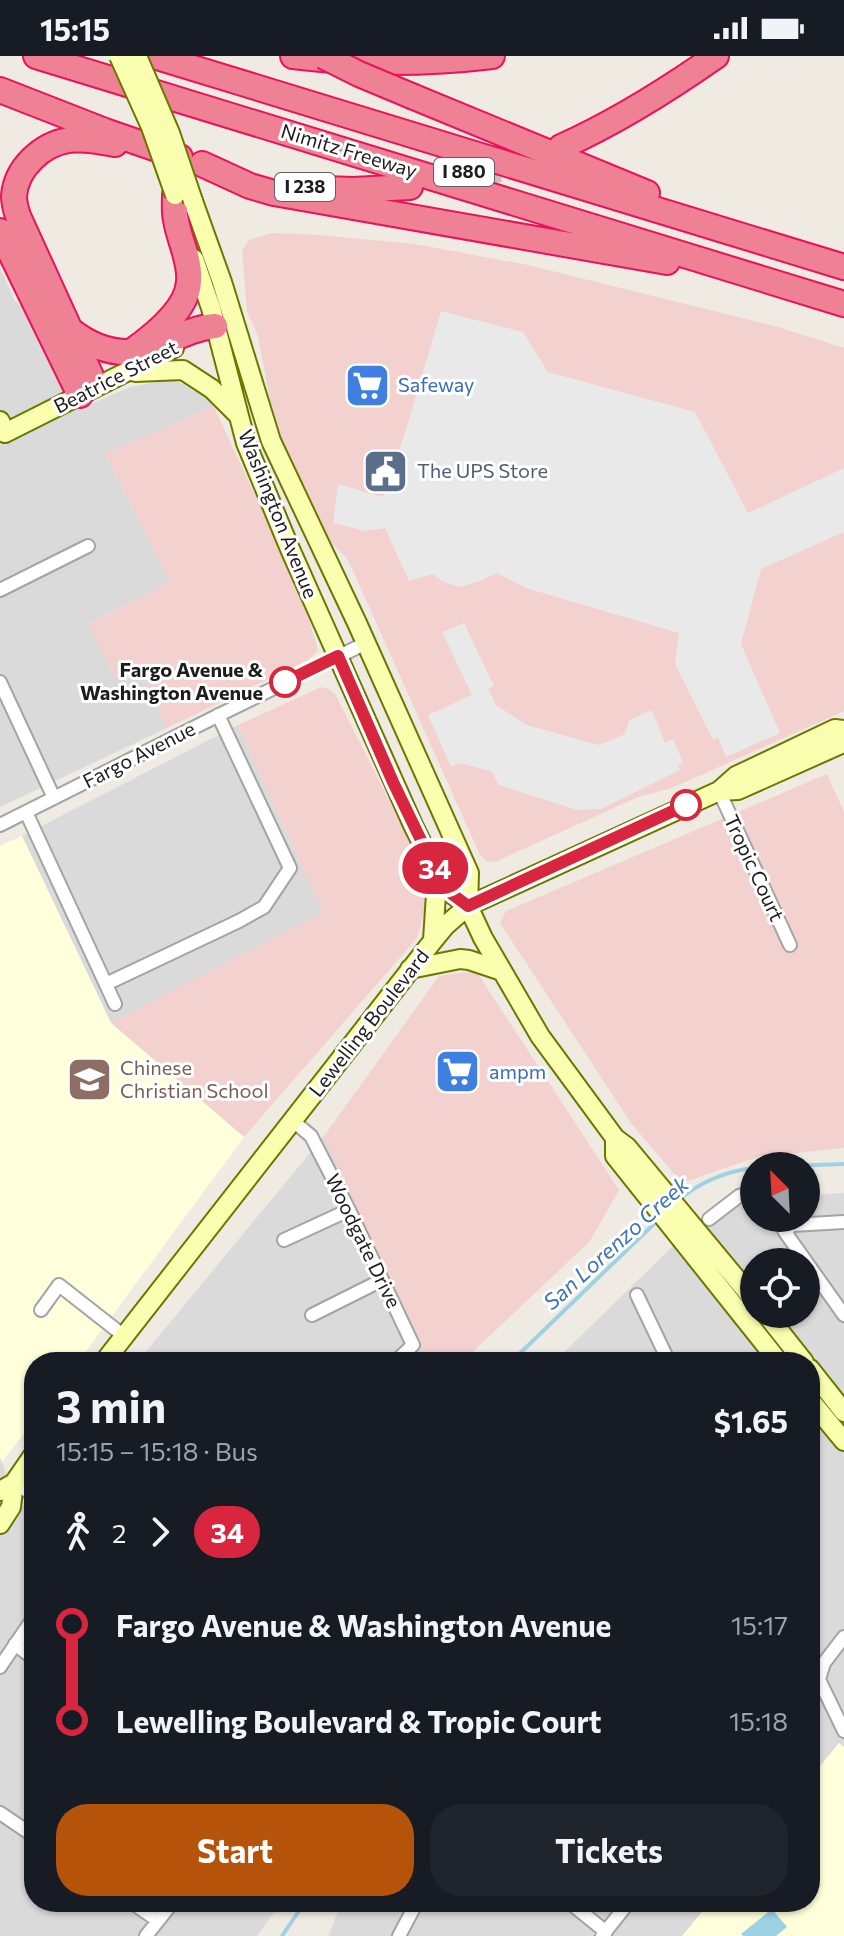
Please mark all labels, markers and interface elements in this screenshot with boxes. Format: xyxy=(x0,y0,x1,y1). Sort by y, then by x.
text: 15:15 xyxy=(40,10,110,47)
street label: Nimitz Freeway xyxy=(278,118,420,182)
road number: I 880 xyxy=(434,158,494,186)
road number: I 238 xyxy=(275,173,335,201)
street label: Beatrice Street xyxy=(49,335,182,418)
supermarket icon: Safeway xyxy=(343,361,391,409)
place label: Safeway xyxy=(398,372,474,396)
street label: Washington Avenue xyxy=(234,426,324,601)
public building icon: The UPS Store xyxy=(362,447,410,495)
place label: The UPS Store xyxy=(417,458,548,482)
place label: Fargo Avenue & Washington Avenue xyxy=(80,657,264,704)
marker: Fargo Avenue & Washington Avenue xyxy=(270,667,300,697)
street label: Fargo Avenue xyxy=(78,716,199,793)
unlabelled marker xyxy=(671,790,701,820)
street label: Tropic Court xyxy=(720,811,790,925)
line badge: 34 xyxy=(399,842,471,894)
text: 34 xyxy=(418,851,452,885)
street label: Lewelling Boulevard xyxy=(303,944,433,1101)
supermarket icon: ampm xyxy=(434,1048,482,1096)
place label: Chinese Christian School xyxy=(120,1055,269,1102)
school or university icon: Chinese Christian School xyxy=(65,1056,113,1104)
place label: ampm xyxy=(489,1059,546,1083)
north arrow xyxy=(740,1152,820,1232)
map controls xyxy=(740,1152,820,1328)
street label: Woodgate Drive xyxy=(321,1170,407,1312)
water label: San Lorenzo Creek xyxy=(537,1170,695,1315)
button: locate xyxy=(740,1248,820,1328)
text: 3 min xyxy=(56,1378,166,1432)
text: $1.65 xyxy=(714,1402,788,1439)
text: 15:15 – 15:18 · Bus xyxy=(56,1435,258,1466)
icon: walk xyxy=(56,1510,100,1554)
icon: forward xyxy=(138,1510,182,1554)
text: 34 xyxy=(210,1515,244,1549)
text: 2 xyxy=(112,1517,126,1548)
text: Fargo Avenue & Washington Avenue xyxy=(116,1606,611,1643)
text: 15:17 xyxy=(731,1609,788,1640)
text: Lewelling Boulevard & Tropic Court xyxy=(116,1702,602,1739)
text: 15:18 xyxy=(729,1705,788,1736)
button: Start xyxy=(56,1804,414,1896)
button: Tickets xyxy=(430,1804,788,1896)

